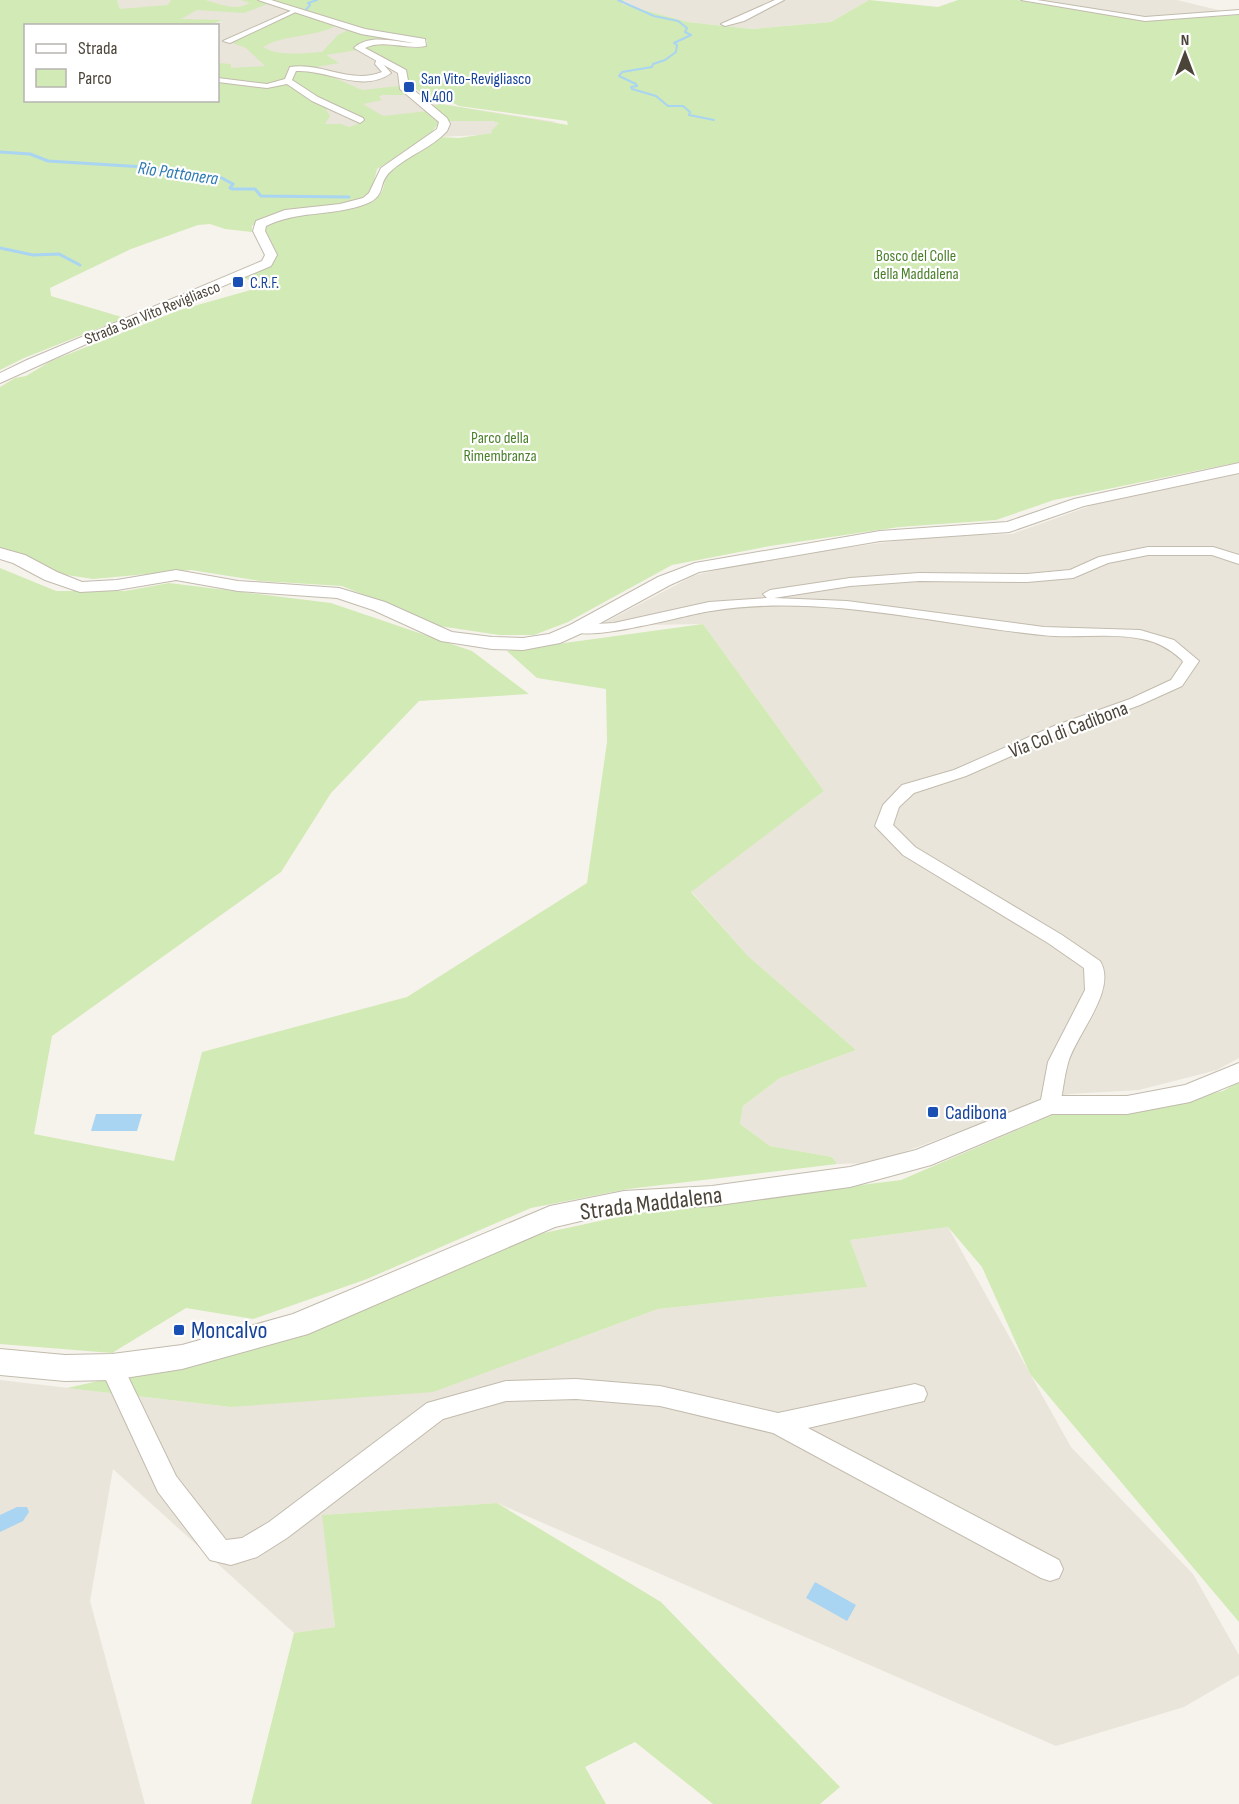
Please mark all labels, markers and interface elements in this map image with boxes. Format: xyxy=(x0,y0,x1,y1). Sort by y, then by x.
legend xyxy=(24,24,219,102)
north arrow xyxy=(1155,24,1215,84)
text: N xyxy=(1181,31,1189,50)
text: Strada xyxy=(78,38,118,59)
text: Parco xyxy=(78,68,112,89)
place label: San Vito-Revigliasco N.400 xyxy=(421,70,531,107)
marker: San Vito-Revigliasco N.400 xyxy=(402,80,416,94)
water label: Rio Pattonera xyxy=(136,157,220,190)
park label: Bosco del Colle della Maddalena xyxy=(873,247,959,284)
place label: C.R.F. xyxy=(250,274,279,293)
marker: C.R.F. xyxy=(231,275,245,289)
street label: Strada San Vito Revigliasco xyxy=(82,278,223,349)
park label: Parco della Rimembranza xyxy=(463,429,537,466)
street label: Via Col di Cadibona xyxy=(1005,696,1131,764)
place label: Cadibona xyxy=(945,1101,1007,1125)
marker: Cadibona xyxy=(926,1105,940,1119)
street label: Strada Maddalena xyxy=(578,1180,724,1227)
place label: Moncalvo xyxy=(191,1316,268,1345)
marker: Moncalvo xyxy=(172,1323,186,1337)

